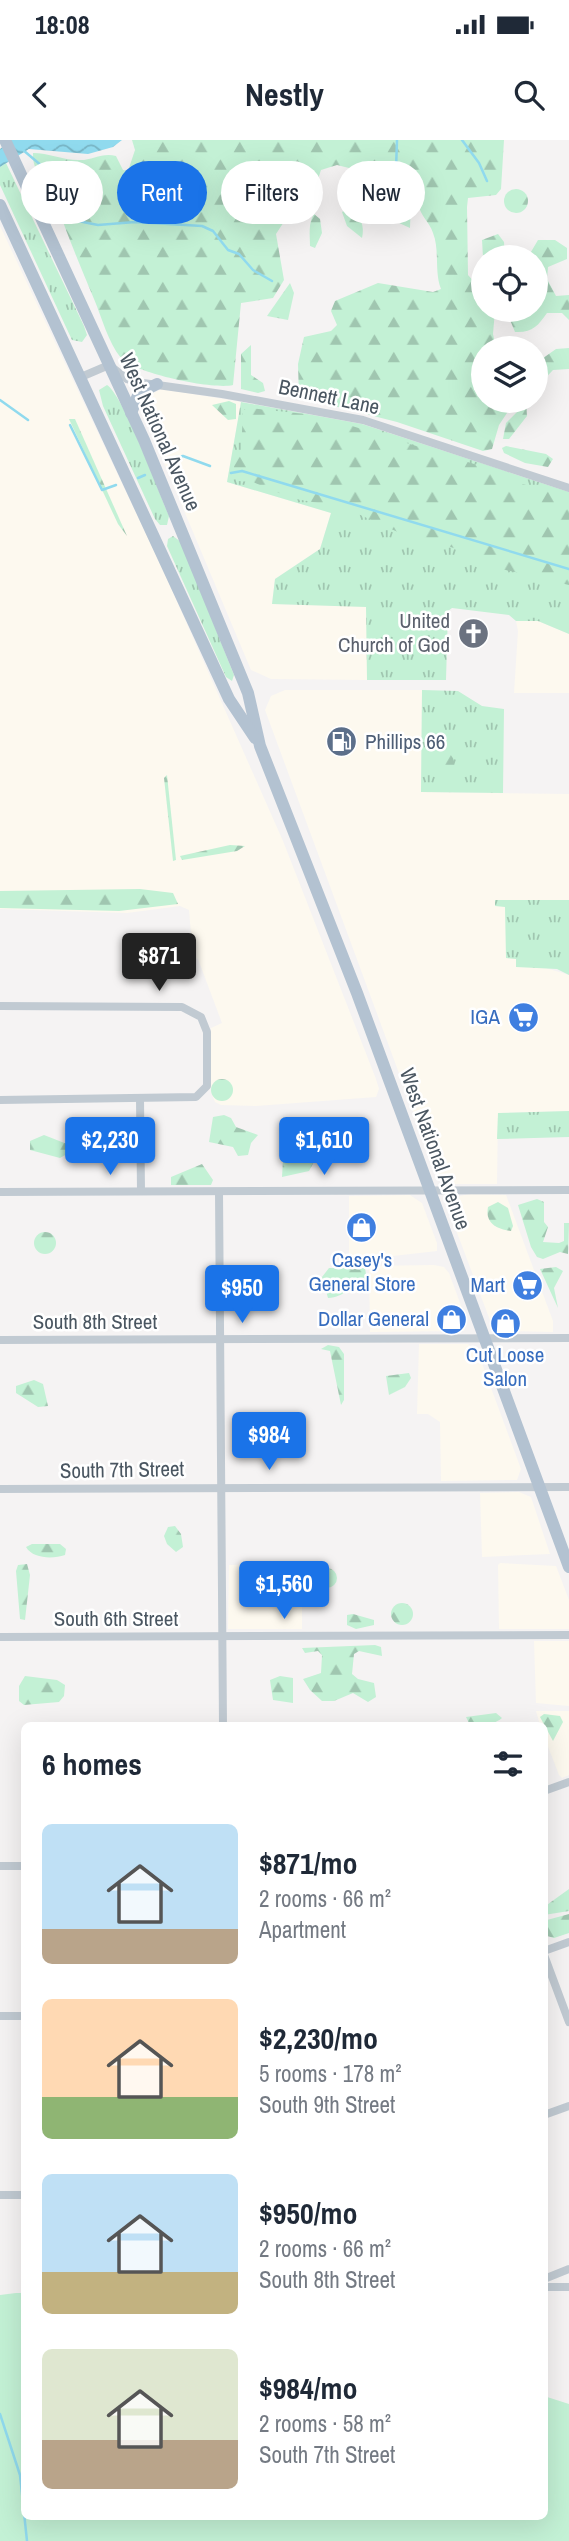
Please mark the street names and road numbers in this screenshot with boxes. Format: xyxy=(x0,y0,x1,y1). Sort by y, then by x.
street label: West National Avenue xyxy=(113,348,208,515)
street label: Bennett Lane xyxy=(276,372,382,421)
street label: West National Avenue xyxy=(393,1064,478,1234)
street label: South 8th Street xyxy=(33,1307,157,1336)
street label: South 7th Street xyxy=(60,1454,185,1485)
street label: South 6th Street xyxy=(54,1604,178,1633)

